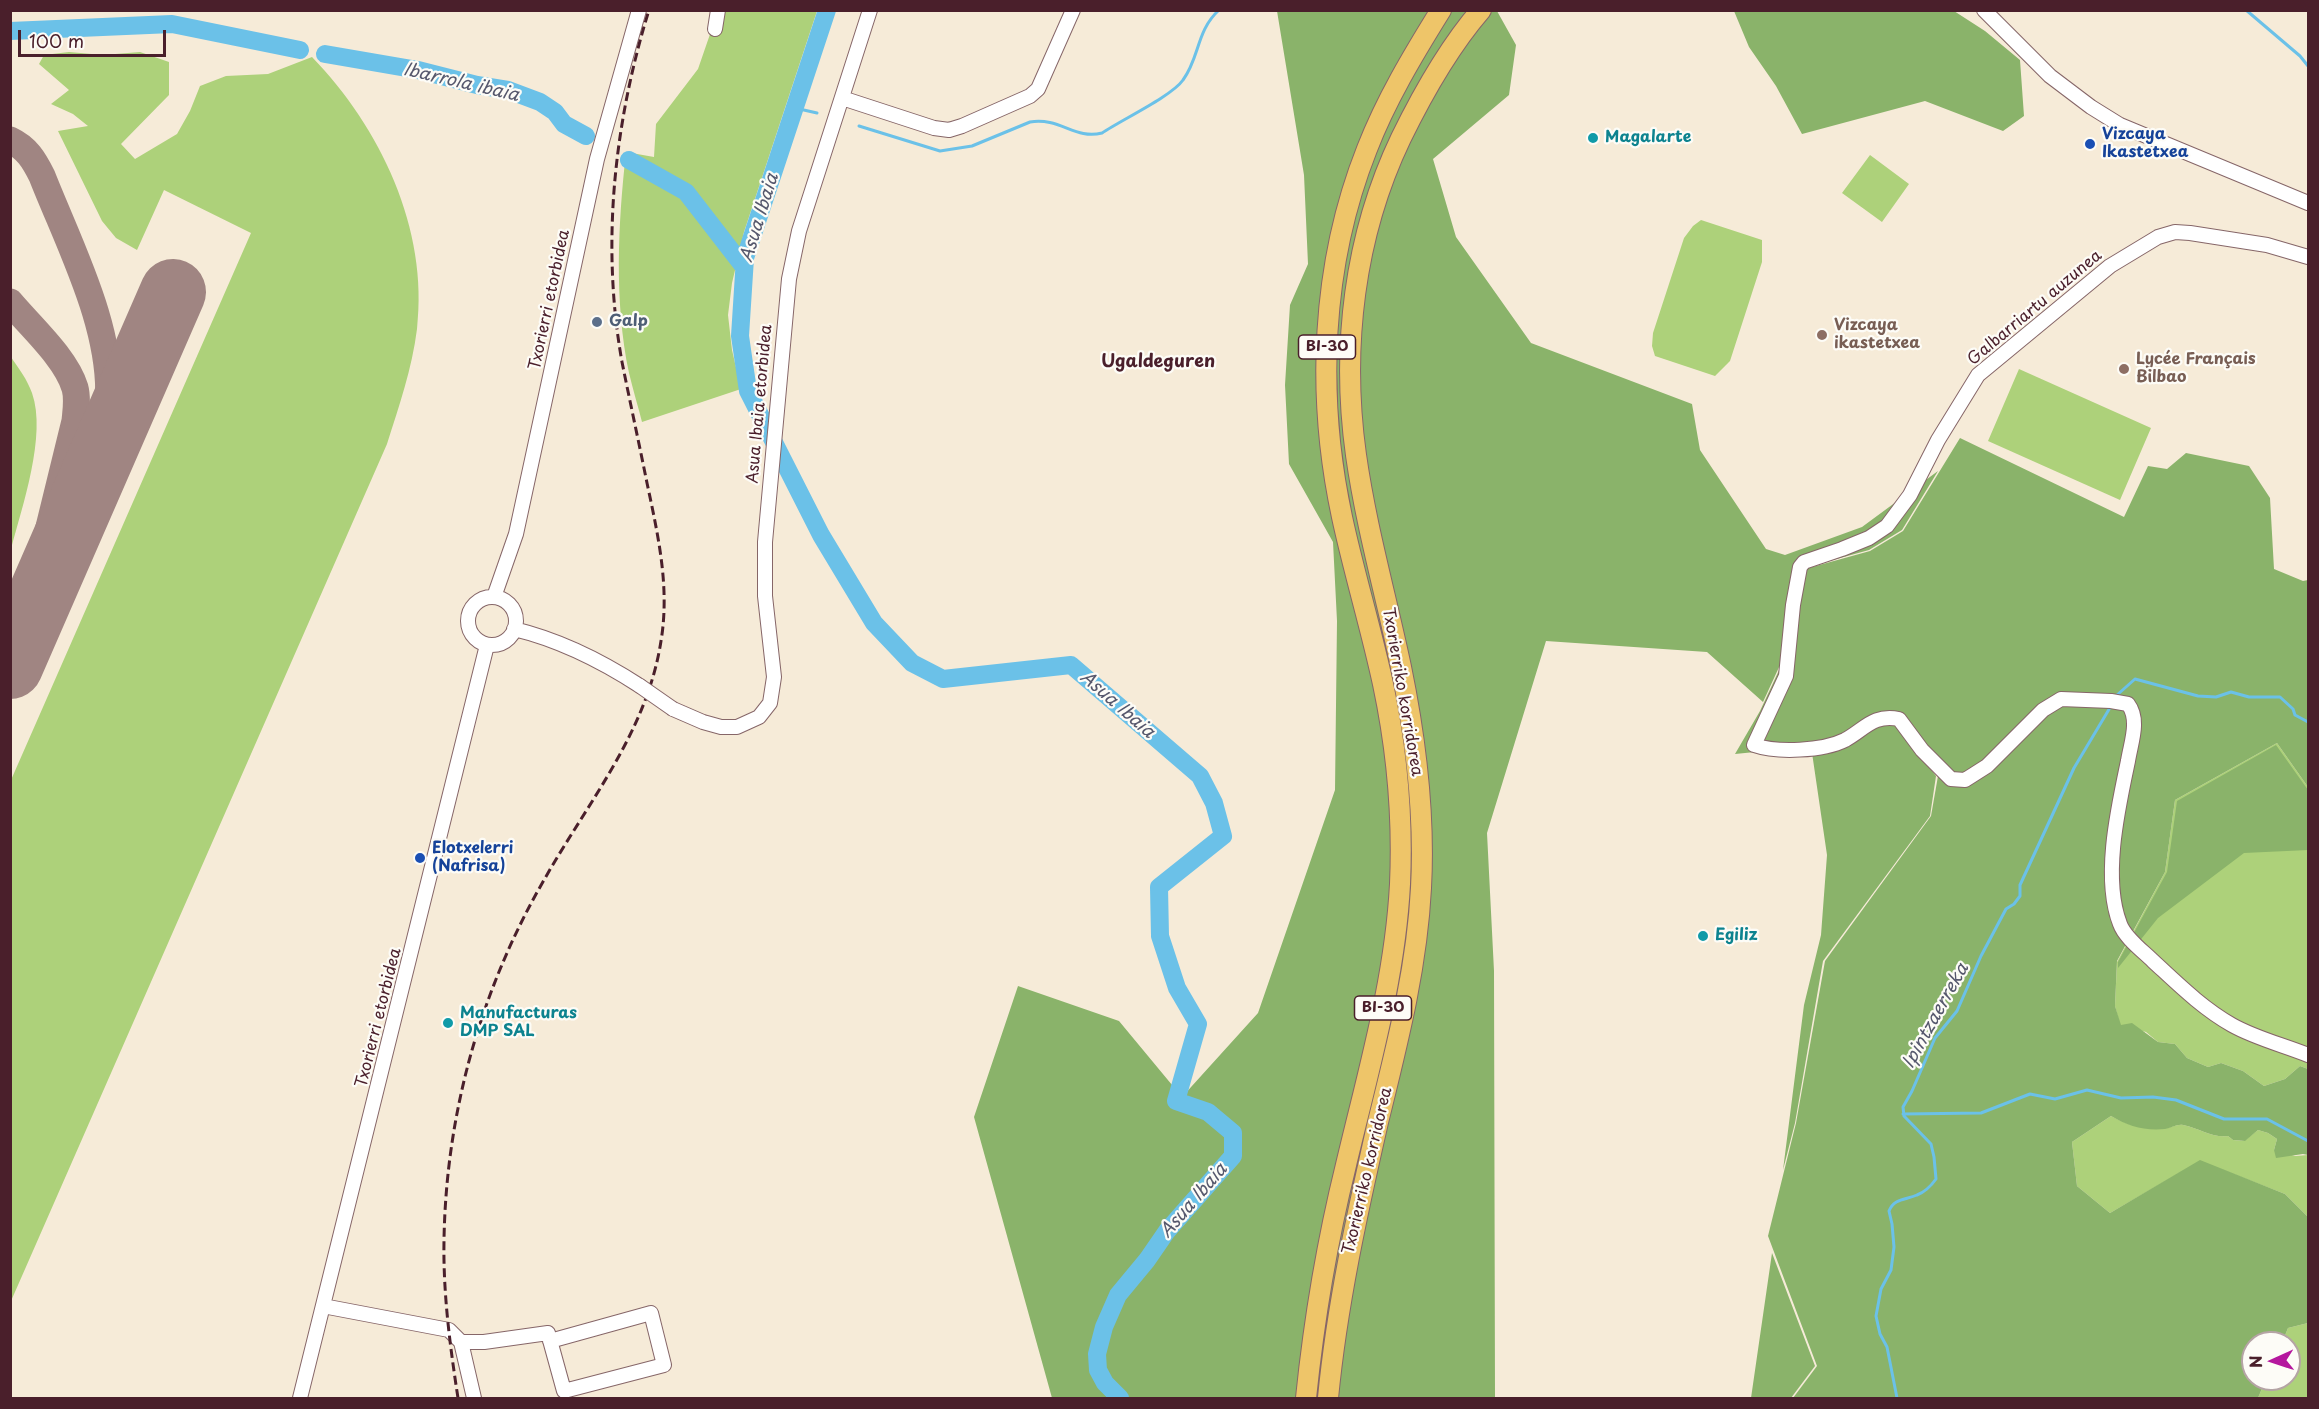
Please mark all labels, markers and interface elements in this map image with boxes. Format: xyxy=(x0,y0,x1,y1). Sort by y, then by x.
scale bar xyxy=(21,18,170,56)
text: 100 m xyxy=(29,27,84,54)
water label: Ibarrola ibaia xyxy=(401,59,521,107)
place label: Vizcaya Ikastetxea xyxy=(2102,125,2188,163)
place label: Magalarte xyxy=(1605,128,1691,148)
marker: Magalarte xyxy=(1586,131,1600,145)
marker: Vizcaya Ikastetxea xyxy=(2083,137,2097,151)
water label: Asua Ibaia xyxy=(736,171,784,265)
street label: Txorierri etorbidea xyxy=(526,228,574,372)
street label: Galbarriartu auzunea xyxy=(1964,246,2106,370)
place label: Galp xyxy=(609,312,648,332)
marker: Galp xyxy=(590,315,604,329)
place label: Vizcaya ikastetxea xyxy=(1834,316,1920,354)
street label: Asua Ibaia etorbidea xyxy=(743,324,777,484)
marker: Vizcaya ikastetxea xyxy=(1815,328,1829,342)
road number: BI-30 xyxy=(1298,335,1356,359)
place label: Lycée Français Bilbao xyxy=(2136,350,2256,388)
district label: Ugaldeguren xyxy=(1101,351,1215,373)
marker: Lycée Français Bilbao xyxy=(2117,362,2131,376)
street label: Txorierriko korridorea xyxy=(1378,606,1426,778)
water label: Asua Ibaia xyxy=(1075,667,1159,743)
place label: Elotxelerri (Nafrisa) xyxy=(432,839,513,877)
marker: Elotxelerri (Nafrisa) xyxy=(413,851,427,865)
place label: Egiliz xyxy=(1715,926,1758,946)
marker: Egiliz xyxy=(1696,929,1710,943)
street label: Txorierri etorbidea xyxy=(352,946,406,1090)
water label: Ipintzaerreka xyxy=(1898,960,1974,1072)
road number: BI-30 xyxy=(1354,996,1412,1020)
place label: Manufacturas DMP SAL xyxy=(460,1004,577,1042)
marker: Manufacturas DMP SAL xyxy=(441,1016,455,1030)
street label: Txorierriko korridorea xyxy=(1339,1086,1397,1256)
water label: Asua Ibaia xyxy=(1156,1159,1232,1243)
north arrow xyxy=(2241,1331,2301,1391)
text: N xyxy=(2243,1355,2267,1369)

